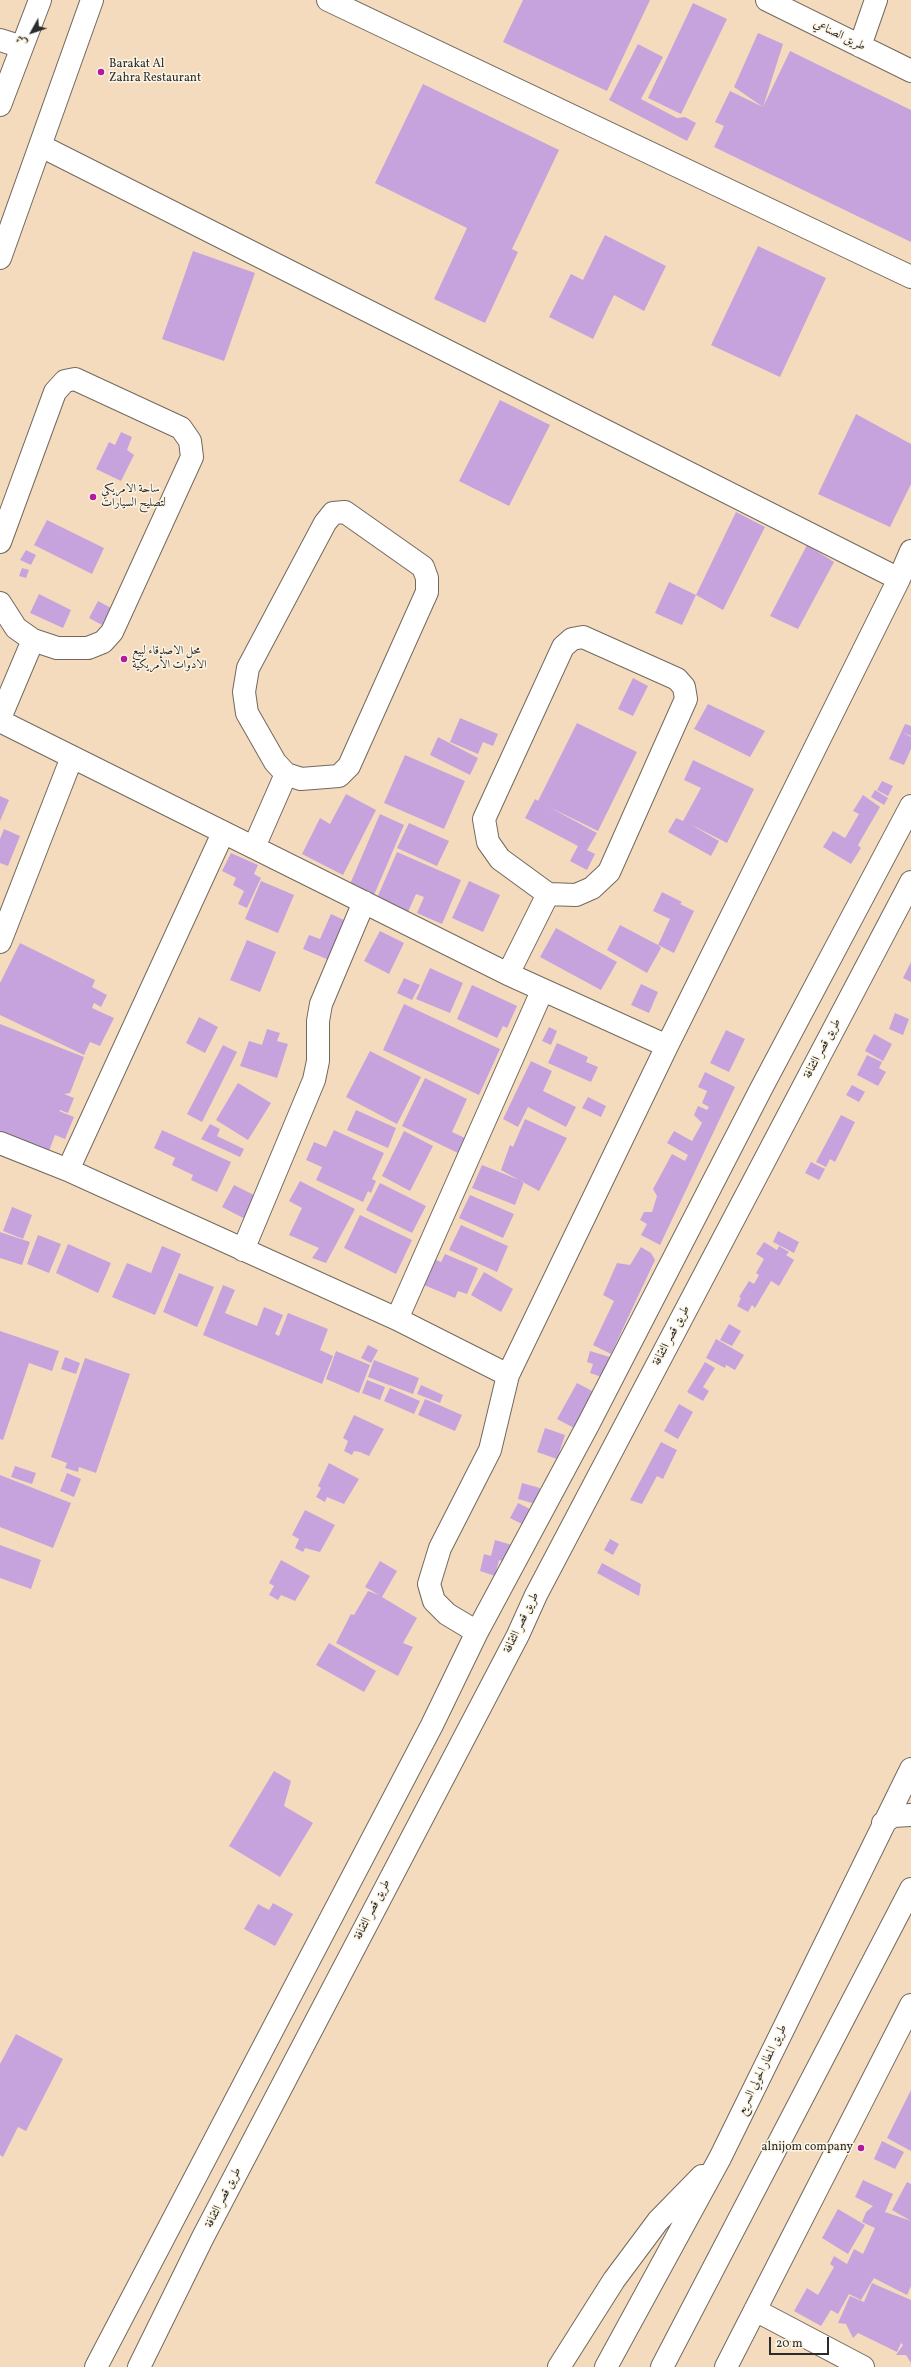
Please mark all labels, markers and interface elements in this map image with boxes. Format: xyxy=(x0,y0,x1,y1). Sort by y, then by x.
north arrow xyxy=(12,12,52,52)
street label: طريق الصناعي xyxy=(811,17,867,55)
text: ش xyxy=(13,31,32,49)
place label: Barakat Al Zahra Restaurant xyxy=(109,58,201,86)
marker: Barakat Al Zahra Restaurant xyxy=(96,67,106,77)
place label: ساحة الامريكي لتصليح السيارات xyxy=(101,483,166,511)
marker: ساحة الامريكي لتصليح السيارات xyxy=(88,492,98,502)
place label: محل الاصدقاء لبيع الادوات الأمريكية xyxy=(132,645,207,673)
marker: محل الاصدقاء لبيع الادوات الأمريكية xyxy=(119,654,129,664)
street label: طريق قصر الثقافة xyxy=(801,1016,845,1082)
street label: طريق قصر الثقافة xyxy=(650,1303,694,1369)
street label: طريق قصر الثقافة xyxy=(501,1590,543,1656)
street label: طريق قصر الثقافة xyxy=(352,1877,394,1943)
street label: طريق المطار الحولي السريع xyxy=(735,2023,791,2117)
place label: alnijom company xyxy=(762,2141,853,2155)
marker: alnijom company xyxy=(856,2143,866,2153)
street label: طريق قصر الثقافة xyxy=(203,2165,245,2231)
scale bar xyxy=(771,2329,831,2355)
text: 20 m xyxy=(776,2336,803,2352)

